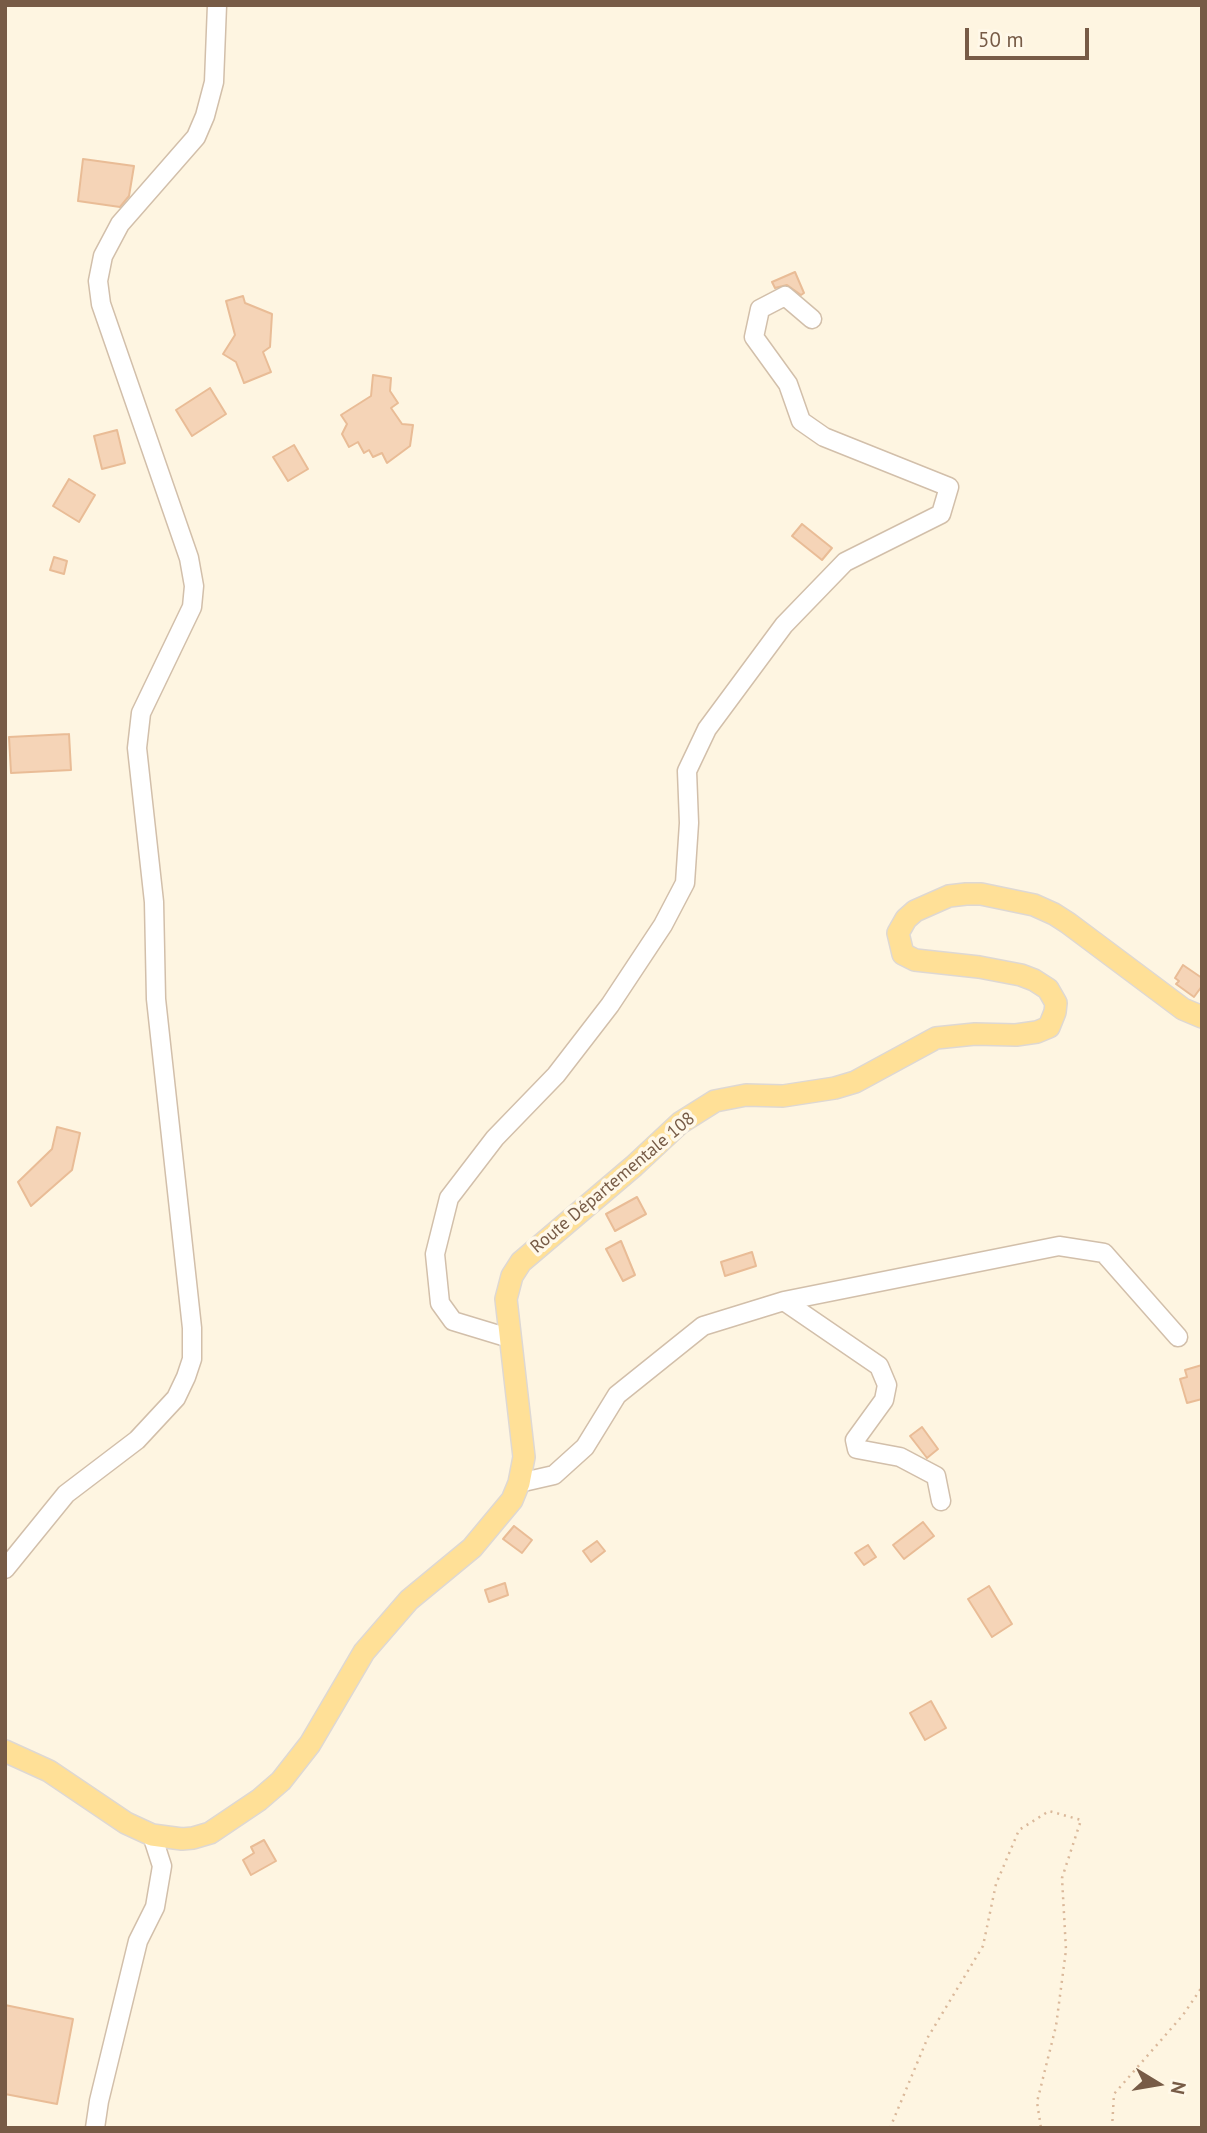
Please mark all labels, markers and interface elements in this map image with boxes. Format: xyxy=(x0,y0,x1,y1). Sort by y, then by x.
scale bar xyxy=(969,14,1093,58)
text: 50 m xyxy=(978,26,1024,53)
street label: Route Départementale 108 xyxy=(527,1108,699,1258)
north arrow xyxy=(1123,2049,1193,2119)
text: N xyxy=(1166,2080,1192,2096)

